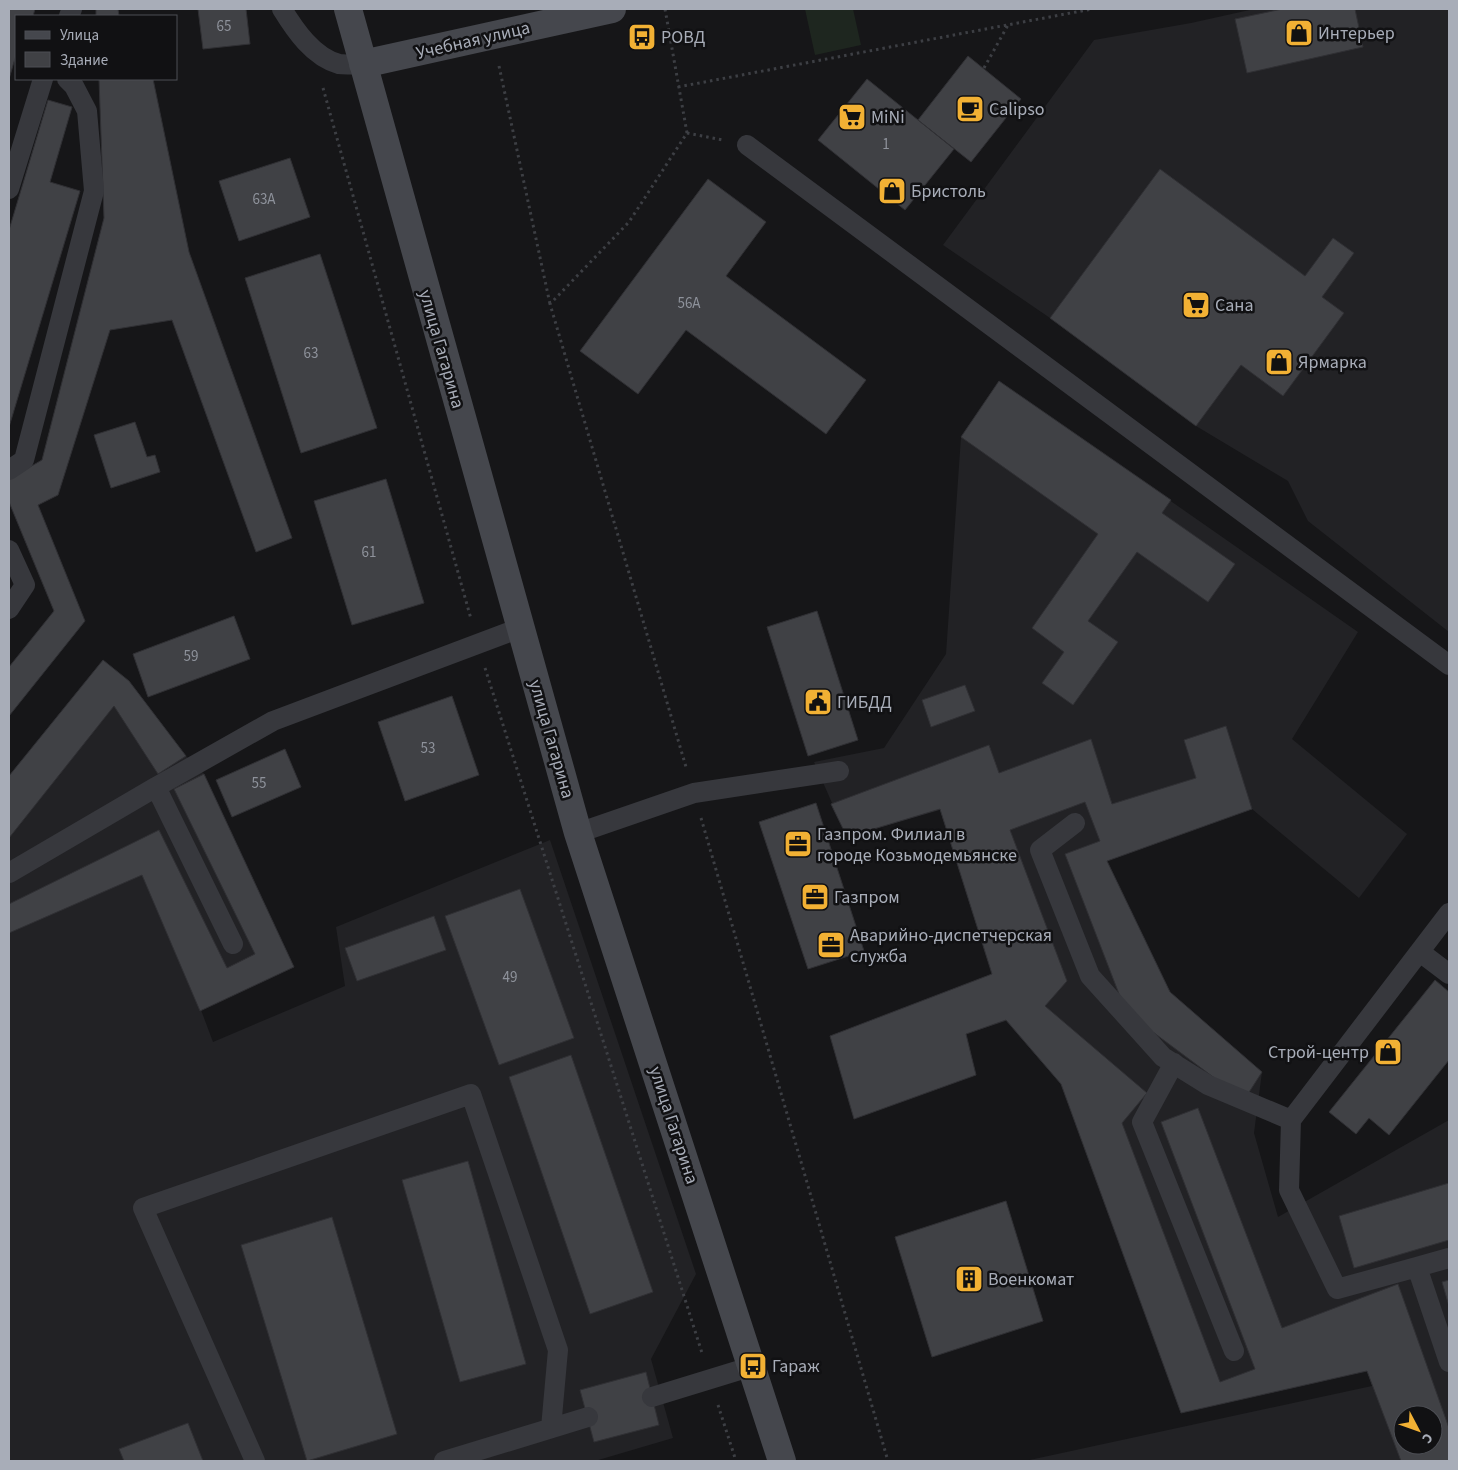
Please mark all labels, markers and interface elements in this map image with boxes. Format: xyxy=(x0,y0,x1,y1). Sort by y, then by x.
legend xyxy=(15,15,178,80)
street label: Учебная улица xyxy=(414,15,532,66)
house number: 65 xyxy=(217,16,231,37)
shop icon: Интерьер xyxy=(1284,18,1314,48)
place label: Интерьер xyxy=(1318,21,1395,46)
bus stop icon: РОВД xyxy=(627,22,657,52)
text: Улица xyxy=(60,25,99,46)
place label: РОВД xyxy=(661,25,706,50)
text: Здание xyxy=(60,50,108,71)
cafe icon: Calipso xyxy=(955,94,985,124)
place label: Calipso xyxy=(989,97,1045,122)
supermarket icon: MiNi xyxy=(837,102,867,132)
place label: MiNi xyxy=(871,105,905,130)
house number: 1 xyxy=(882,134,890,155)
shop icon: Бристоль xyxy=(877,176,907,206)
place label: Бристоль xyxy=(911,179,986,204)
house number: 63А xyxy=(252,189,276,210)
street label: улица Гагарина xyxy=(413,287,470,411)
supermarket icon: Сана xyxy=(1181,290,1211,320)
house number: 56А xyxy=(677,293,701,314)
place label: Сана xyxy=(1215,293,1254,318)
house number: 63 xyxy=(304,343,318,364)
shop icon: Ярмарка xyxy=(1264,347,1294,377)
place label: Ярмарка xyxy=(1298,350,1367,375)
house number: 61 xyxy=(362,542,376,563)
house number: 59 xyxy=(184,646,198,667)
street label: улица Гагарина xyxy=(523,677,580,801)
public building icon: ГИБДД xyxy=(803,687,833,717)
place label: ГИБДД xyxy=(837,690,892,715)
house number: 53 xyxy=(421,738,435,759)
house number: 55 xyxy=(252,773,266,794)
place label: Газпром. Филиал в городе Козьмодемьянске xyxy=(817,822,1017,868)
office icon: Газпром. Филиал в городе Козьмодемьянске xyxy=(783,829,813,859)
office icon: Газпром xyxy=(800,882,830,912)
place label: Газпром xyxy=(834,885,900,910)
place label: Аварийно-диспетчерская служба xyxy=(850,923,1052,969)
office icon: Аварийно-диспетчерская служба xyxy=(816,930,846,960)
house number: 49 xyxy=(503,967,517,988)
shop icon: Строй-центр xyxy=(1373,1037,1403,1067)
place label: Строй-центр xyxy=(1268,1040,1369,1065)
street label: улица Гагарина xyxy=(643,1063,704,1187)
building icon: Военкомат xyxy=(954,1264,984,1294)
place label: Военкомат xyxy=(988,1267,1074,1292)
bus stop icon: Гараж xyxy=(738,1351,768,1381)
place label: Гараж xyxy=(772,1354,820,1379)
north arrow xyxy=(1393,1405,1443,1455)
text: С xyxy=(1417,1428,1437,1448)

